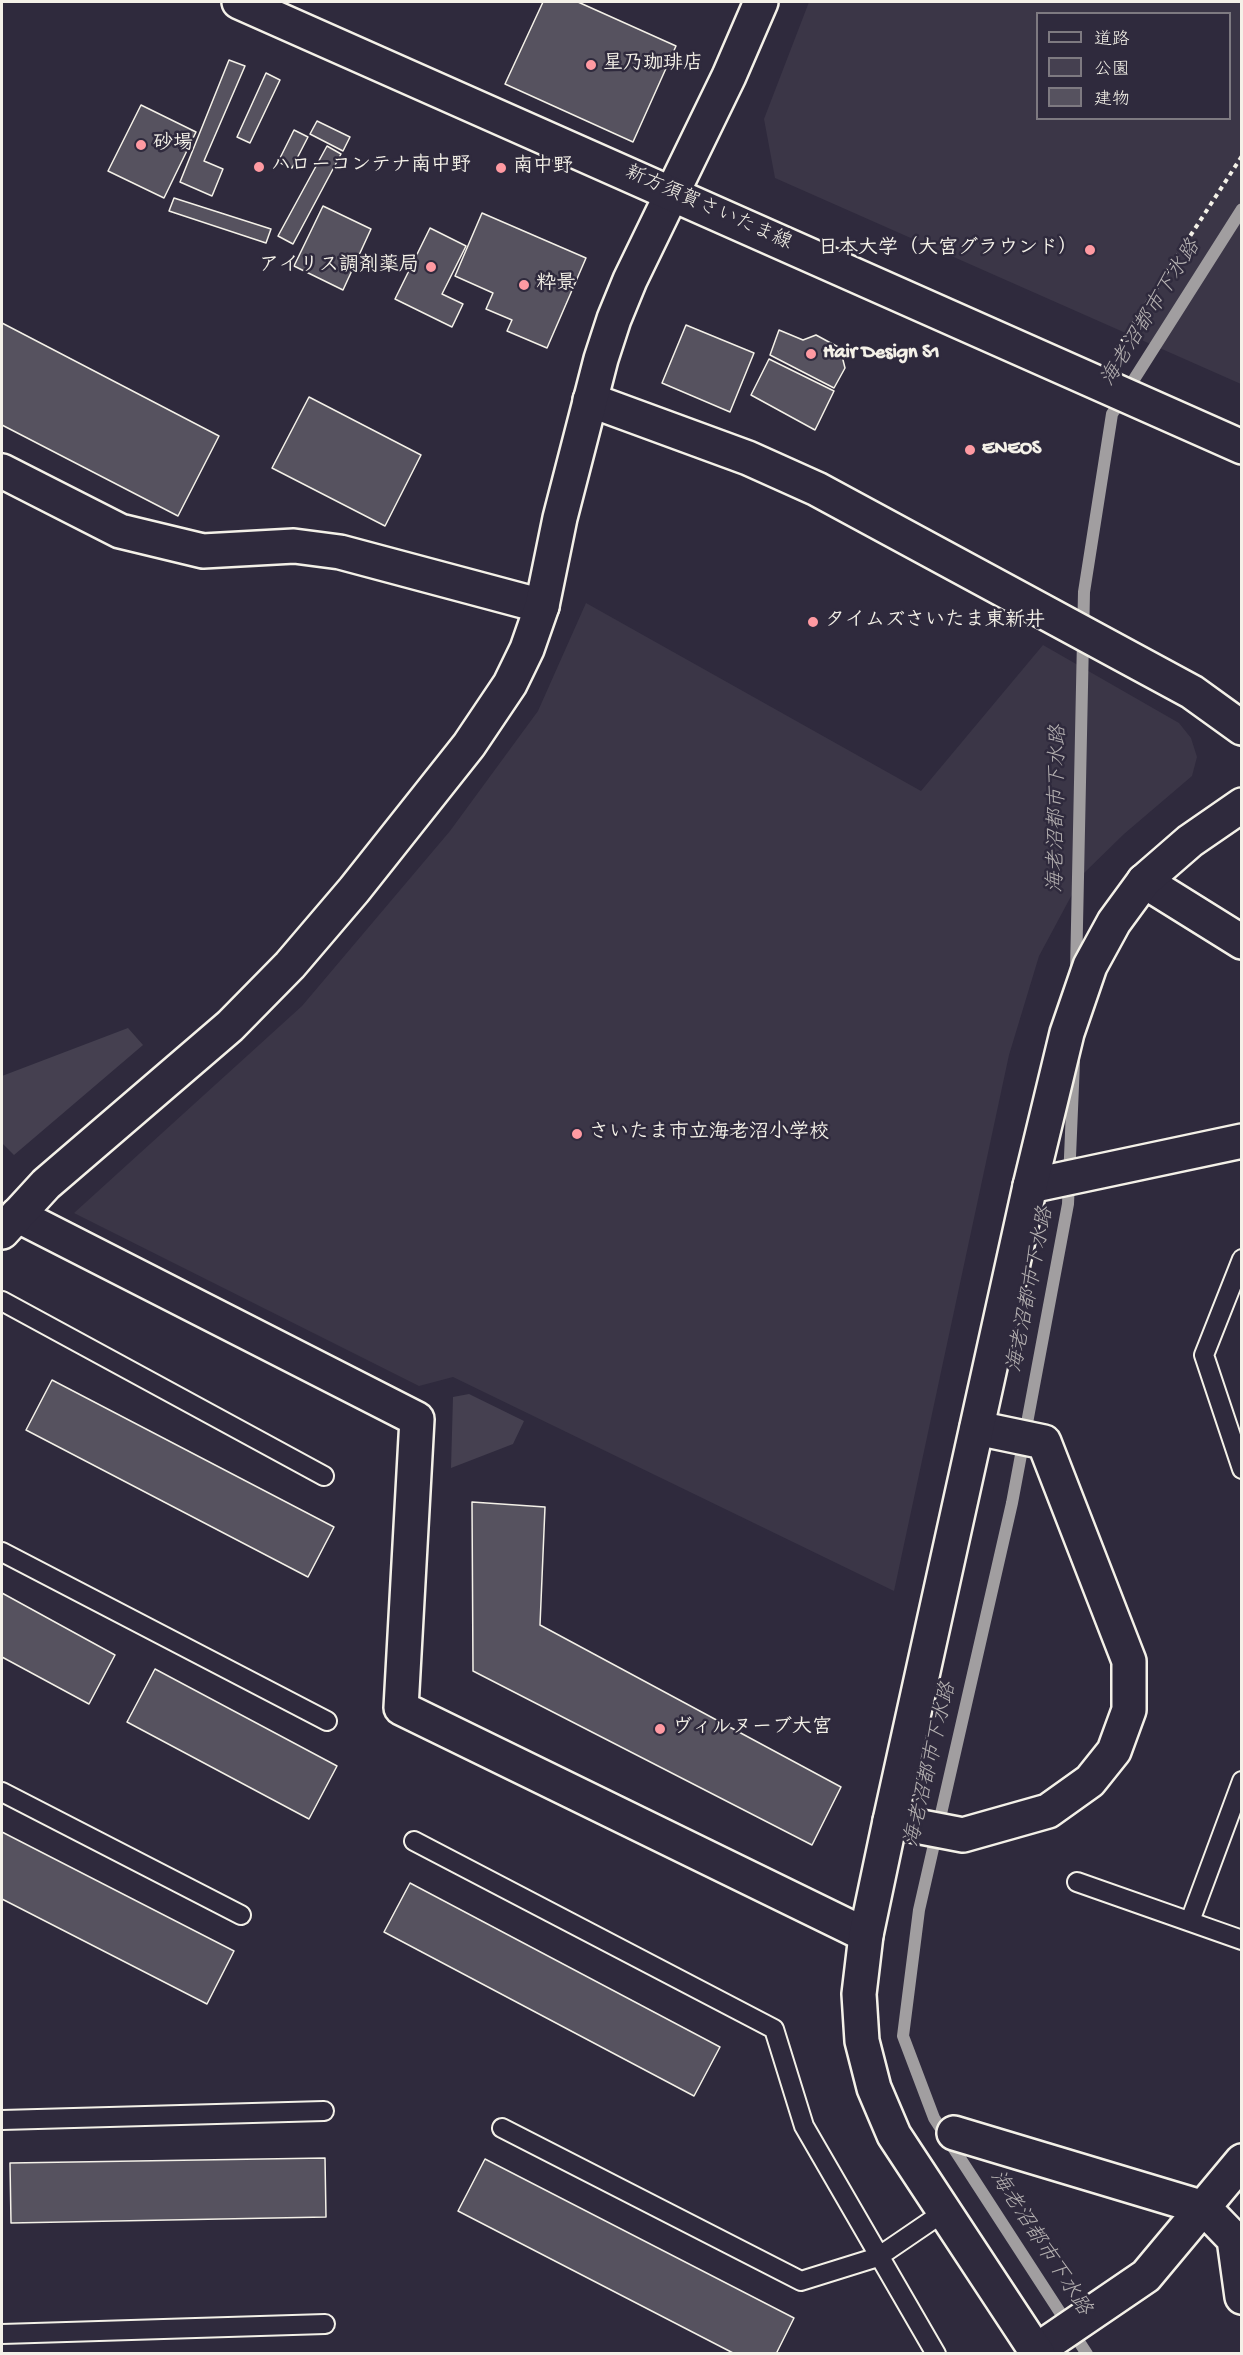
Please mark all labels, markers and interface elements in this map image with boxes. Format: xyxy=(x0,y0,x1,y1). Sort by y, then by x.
legend xyxy=(1036,12,1231,120)
text: 道路 xyxy=(1094,30,1130,51)
place label: 星乃珈琲店 xyxy=(603,53,703,77)
marker: 星乃珈琲店 xyxy=(584,58,598,72)
text: 公園 xyxy=(1094,60,1130,81)
text: 建物 xyxy=(1094,90,1130,111)
place label: 砂場 xyxy=(153,133,193,157)
marker: 砂場 xyxy=(134,138,148,152)
place label: ハローコンテナ南中野 xyxy=(271,155,471,179)
place label: 南中野 xyxy=(513,156,573,180)
marker: ハローコンテナ南中野 xyxy=(252,160,266,174)
marker: 南中野 xyxy=(494,161,508,175)
street label: 新方須賀さいたま線 xyxy=(621,161,795,257)
water label: 海老沼都市下水路 xyxy=(1097,236,1207,392)
place label: 日本大学（大宮グラウンド） xyxy=(818,238,1078,262)
marker: 日本大学（大宮グラウンド） xyxy=(1083,243,1097,257)
place label: アイリス調剤薬局 xyxy=(259,255,419,279)
marker: アイリス調剤薬局 xyxy=(424,260,438,274)
place label: 粋景 xyxy=(536,273,576,297)
marker: 粋景 xyxy=(517,278,531,292)
place label: Hair Design S1 xyxy=(823,342,940,366)
marker: Hair Design S1 xyxy=(804,347,818,361)
place label: ENEOS xyxy=(982,438,1041,462)
marker: ENEOS xyxy=(963,443,977,457)
place label: タイムズさいたま東新井 xyxy=(825,610,1045,634)
marker: タイムズさいたま東新井 xyxy=(806,615,820,629)
water label: 海老沼都市下水路 xyxy=(1045,725,1073,893)
place label: さいたま市立海老沼小学校 xyxy=(589,1122,829,1146)
marker: さいたま市立海老沼小学校 xyxy=(570,1127,584,1141)
water label: 海老沼都市下水路 xyxy=(1004,1205,1060,1375)
water label: 海老沼都市下水路 xyxy=(901,1680,963,1850)
place label: ヴィルヌーブ大宮 xyxy=(672,1717,832,1741)
marker: ヴィルヌーブ大宮 xyxy=(653,1722,667,1736)
water label: 海老沼都市下水路 xyxy=(983,2167,1095,2321)

